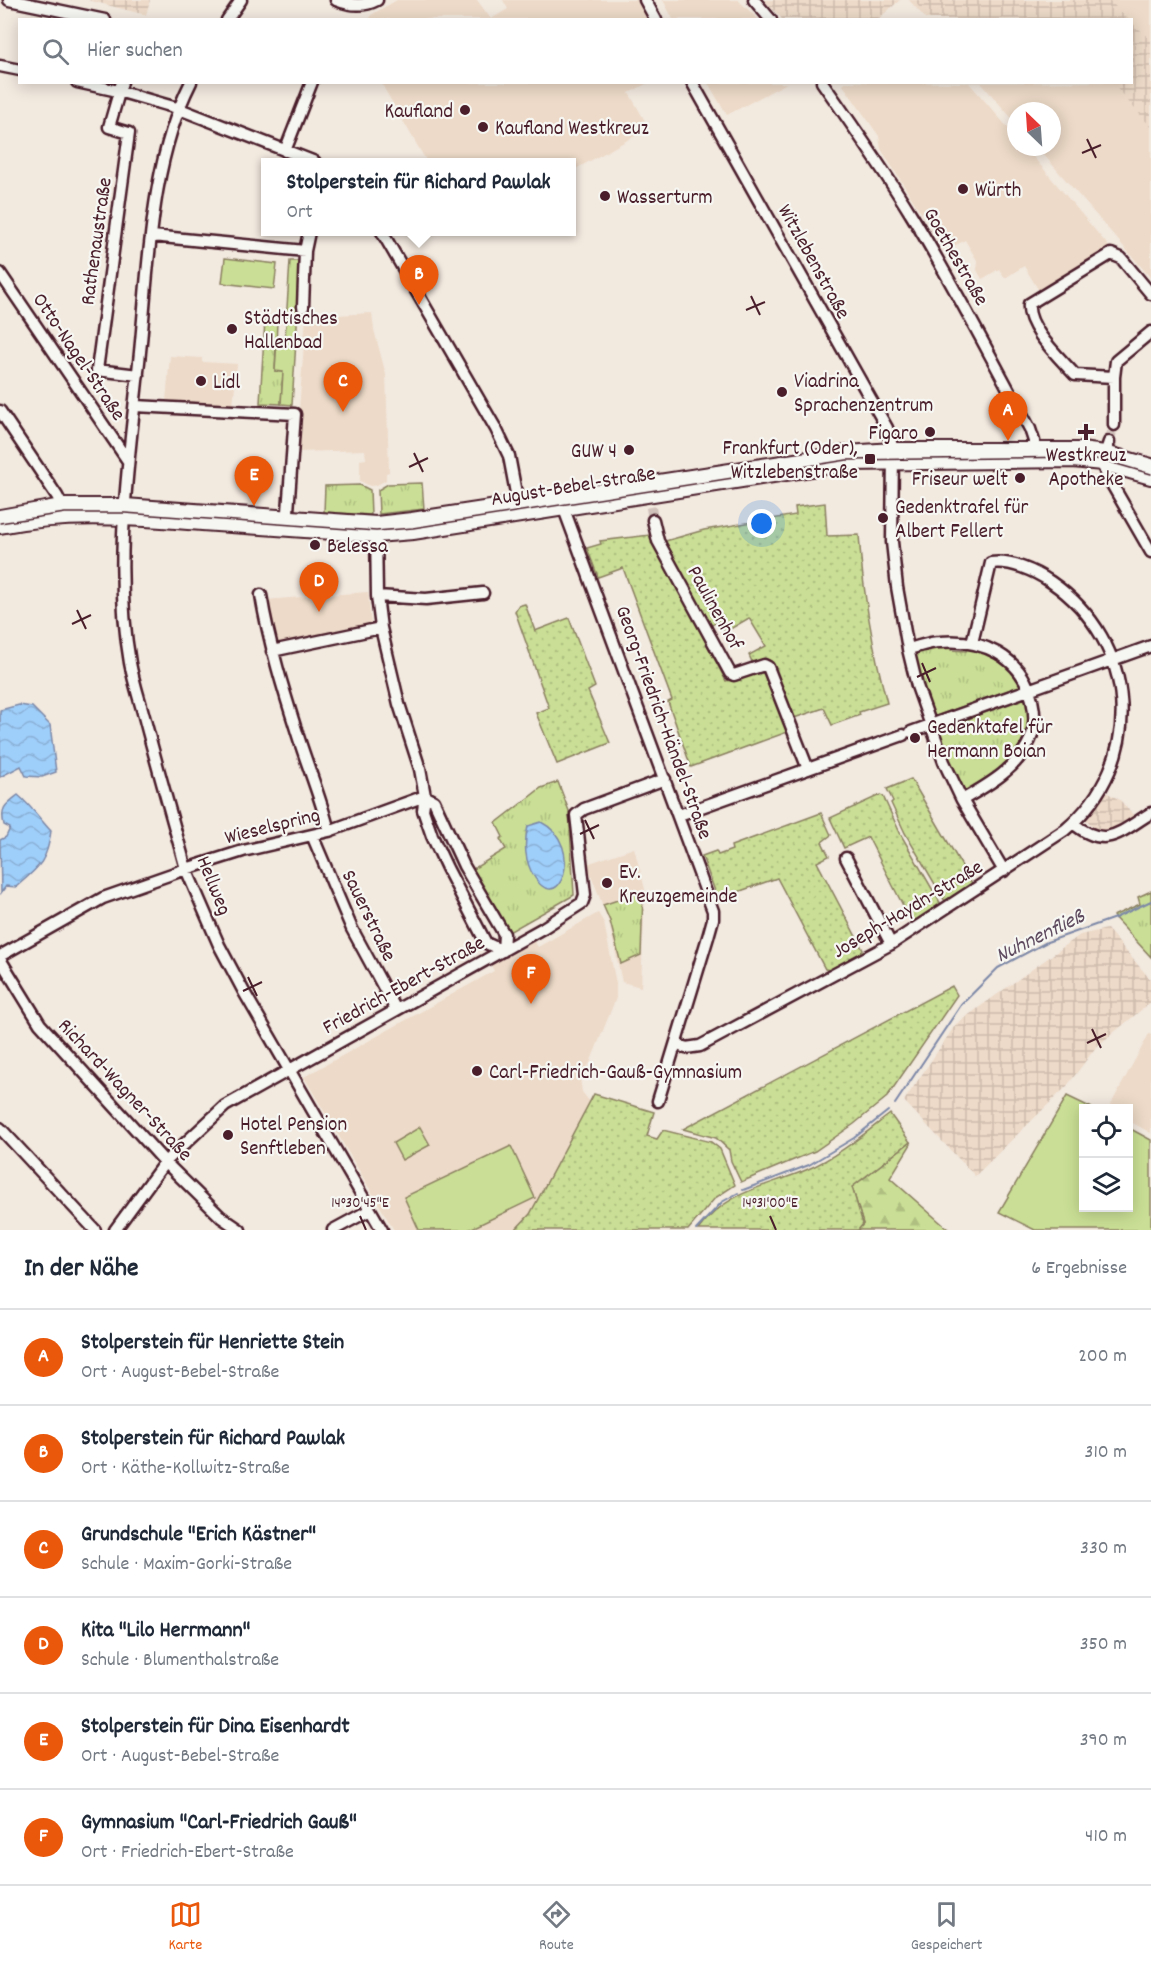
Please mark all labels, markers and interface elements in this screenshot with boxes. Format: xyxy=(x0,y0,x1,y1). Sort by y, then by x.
search box xyxy=(18,18,1133,84)
icon: search xyxy=(39,35,72,68)
text: Hier suchen xyxy=(87,36,183,67)
place label: Kaufland xyxy=(385,98,453,128)
north arrow xyxy=(1007,102,1061,156)
marker: Kaufland xyxy=(458,103,472,117)
place label: Kaufland Westkreuz xyxy=(495,115,649,145)
marker: Kaufland Westkreuz xyxy=(476,120,490,134)
popup xyxy=(261,158,576,236)
text: Stolperstein für Richard Pawlak xyxy=(286,168,551,199)
street label: Rathenaustraße xyxy=(74,176,122,307)
place label: Würth xyxy=(975,177,1021,207)
marker: Würth xyxy=(956,182,970,196)
place label: Wasserturm xyxy=(617,184,713,214)
marker: Wasserturm xyxy=(598,189,612,203)
text: Ort xyxy=(286,199,313,227)
street label: Witzlebenstraße xyxy=(768,199,856,325)
street label: Goethestraße xyxy=(914,203,995,312)
pin: B xyxy=(400,256,438,305)
street label: Otto-Nagel-Straße xyxy=(23,288,132,428)
place label: Städtisches Hallenbad xyxy=(244,305,338,359)
marker: Städtisches Hallenbad xyxy=(225,322,239,336)
pin: C xyxy=(324,362,362,412)
place label: Viadrina Sprachenzentrum xyxy=(794,368,934,422)
place label: Lidl xyxy=(213,369,240,399)
marker: Lidl xyxy=(194,374,208,388)
marker: Viadrina Sprachenzentrum xyxy=(775,385,789,399)
pin: A xyxy=(988,392,1028,441)
place label: Figaro xyxy=(869,420,918,450)
marker: Figaro xyxy=(923,425,937,439)
marker: Westkreuz Apotheke xyxy=(1079,425,1093,439)
place label: Frankfurt (Oder), Witzlebenstraße xyxy=(722,435,858,489)
place label: GUW 4 xyxy=(571,438,617,468)
place label: Westkreuz Apotheke xyxy=(1046,442,1126,496)
marker: GUW 4 xyxy=(622,443,636,457)
marker: Frankfurt (Oder), Witzlebenstraße xyxy=(863,452,877,466)
pin: E xyxy=(234,456,274,506)
street label: August-Bebel-Straße xyxy=(489,460,658,516)
place label: Friseur welt xyxy=(912,466,1008,496)
marker: Friseur welt xyxy=(1013,471,1027,485)
place label: Gedenktrafel für Albert Fellert xyxy=(895,494,1029,548)
your location xyxy=(747,509,776,538)
marker: Gedenktrafel für Albert Fellert xyxy=(876,511,890,525)
place label: Belessa xyxy=(327,533,389,563)
marker: Belessa xyxy=(308,538,322,552)
street label: Paulinenhof xyxy=(678,561,749,657)
pin: D xyxy=(300,562,338,612)
street label: Georg-Friedrich-Händel-Straße xyxy=(606,602,718,844)
place label: Gedenktafel für Hermann Boian xyxy=(927,714,1053,768)
marker: Gedenktafel für Hermann Boian xyxy=(908,731,922,745)
street label: Wieselspring xyxy=(222,802,324,854)
street label: Hellweg xyxy=(187,852,238,920)
street label: Joseph-Haydn-Straße xyxy=(827,854,990,968)
place label: Ev. Kreuzgemeinde xyxy=(619,859,738,913)
street label: Sauerstraße xyxy=(332,865,402,967)
marker: Ev. Kreuzgemeinde xyxy=(600,876,614,890)
water label: Nuhnenfließ xyxy=(991,902,1092,972)
street label: Friedrich-Ebert-Straße xyxy=(318,930,491,1044)
pin: F xyxy=(512,954,550,1004)
street label: Richard-Wagner-Straße xyxy=(50,1013,198,1169)
place label: Carl-Friedrich-Gauß-Gymnasium xyxy=(489,1059,742,1089)
marker: Carl-Friedrich-Gauß-Gymnasium xyxy=(470,1064,484,1078)
map controls xyxy=(1079,1104,1133,1212)
button: locate xyxy=(1079,1104,1133,1158)
place label: Hotel Pension Senftleben xyxy=(240,1111,347,1165)
marker: Hotel Pension Senftleben xyxy=(221,1128,235,1142)
button: layers xyxy=(1079,1158,1133,1212)
text: 14°30'45"E xyxy=(331,1193,389,1215)
text: 14°31'00"E xyxy=(742,1193,798,1215)
text: In der Nähe xyxy=(24,1251,138,1288)
text: 6 Ergebnisse xyxy=(1031,1255,1127,1283)
text: Stolperstein für Henriette Stein xyxy=(81,1328,344,1359)
text: A xyxy=(38,1343,49,1371)
text: 200 m xyxy=(1078,1343,1127,1371)
text: Ort · August-Bebel-Straße xyxy=(81,1359,279,1387)
text: Stolperstein für Richard Pawlak xyxy=(81,1424,345,1455)
text: B xyxy=(39,1439,48,1467)
text: 310 m xyxy=(1085,1439,1127,1467)
text: Ort · Käthe-Kollwitz-Straße xyxy=(81,1455,290,1483)
text: Grundschule "Erich Kästner" xyxy=(81,1520,316,1551)
text: C xyxy=(39,1535,48,1563)
text: 330 m xyxy=(1080,1535,1127,1563)
text: Schule · Maxim-Gorki-Straße xyxy=(81,1551,292,1579)
text: Kita "Lilo Herrmann" xyxy=(81,1616,250,1647)
text: D xyxy=(38,1631,49,1659)
text: 350 m xyxy=(1080,1631,1127,1659)
text: Schule · Blumenthalstraße xyxy=(81,1647,279,1675)
text: Stolperstein für Dina Eisenhardt xyxy=(81,1712,350,1743)
text: E xyxy=(39,1727,48,1755)
text: 390 m xyxy=(1080,1727,1127,1755)
text: Ort · August-Bebel-Straße xyxy=(81,1743,279,1771)
text: Gymnasium "Carl-Friedrich Gauß" xyxy=(81,1808,357,1839)
text: F xyxy=(39,1823,48,1851)
text: 410 m xyxy=(1085,1823,1127,1851)
text: Ort · Friedrich-Ebert-Straße xyxy=(81,1839,294,1867)
tab: Karte xyxy=(168,1898,202,1957)
tab: Route xyxy=(539,1898,574,1957)
tab: Gespeichert xyxy=(911,1898,983,1957)

